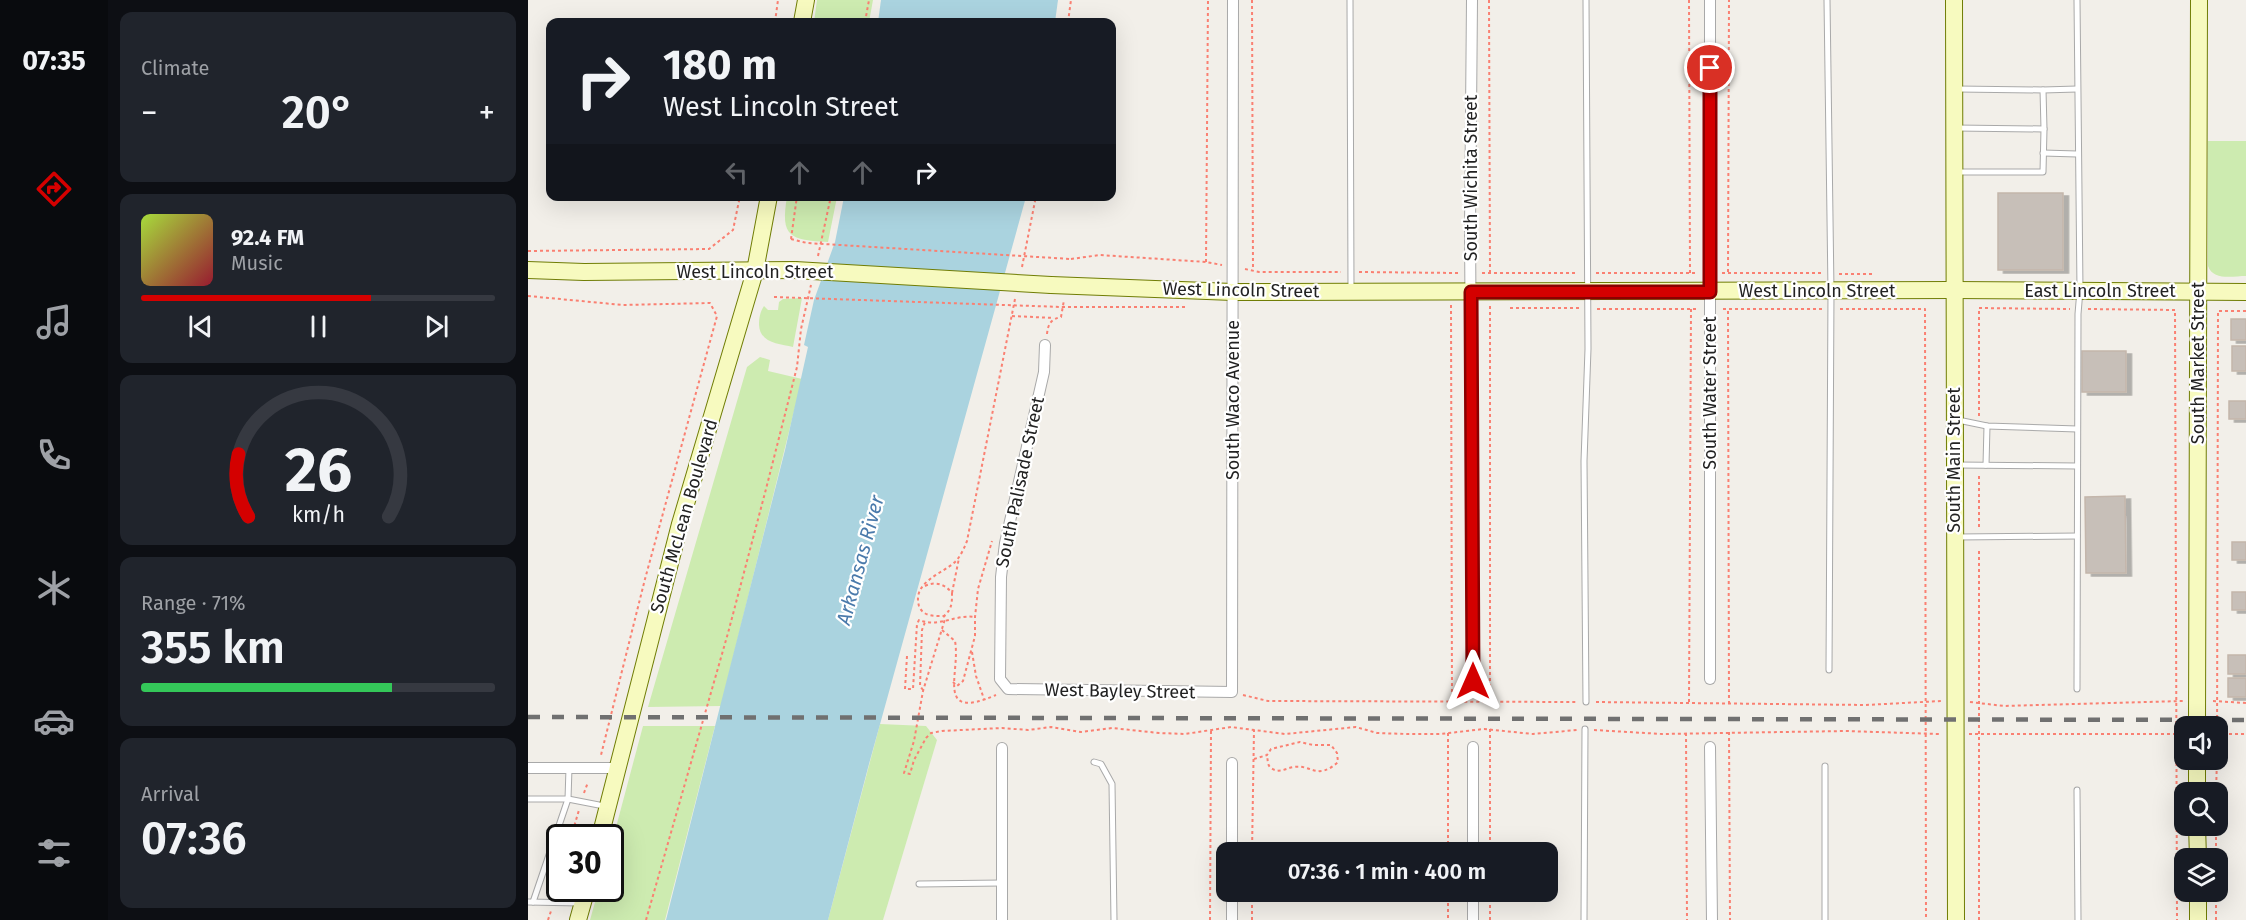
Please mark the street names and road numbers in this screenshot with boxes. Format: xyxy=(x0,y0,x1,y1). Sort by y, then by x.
street label: South Wichita Street xyxy=(1460,94,1482,261)
street label: West Lincoln Street xyxy=(677,261,834,283)
street label: West Lincoln Street xyxy=(1162,278,1320,302)
street label: West Lincoln Street xyxy=(1739,280,1896,302)
street label: East Lincoln Street xyxy=(2024,280,2176,302)
street label: South Market Street xyxy=(2187,281,2209,444)
street label: South Water Street xyxy=(1699,316,1721,470)
street label: South Waco Avenue xyxy=(1222,320,1244,480)
street label: South Main Street xyxy=(1943,387,1965,533)
street label: South Palisade Street xyxy=(991,394,1049,570)
street label: South McLean Boulevard xyxy=(646,416,722,616)
street label: West Bayley Street xyxy=(1044,679,1196,703)

